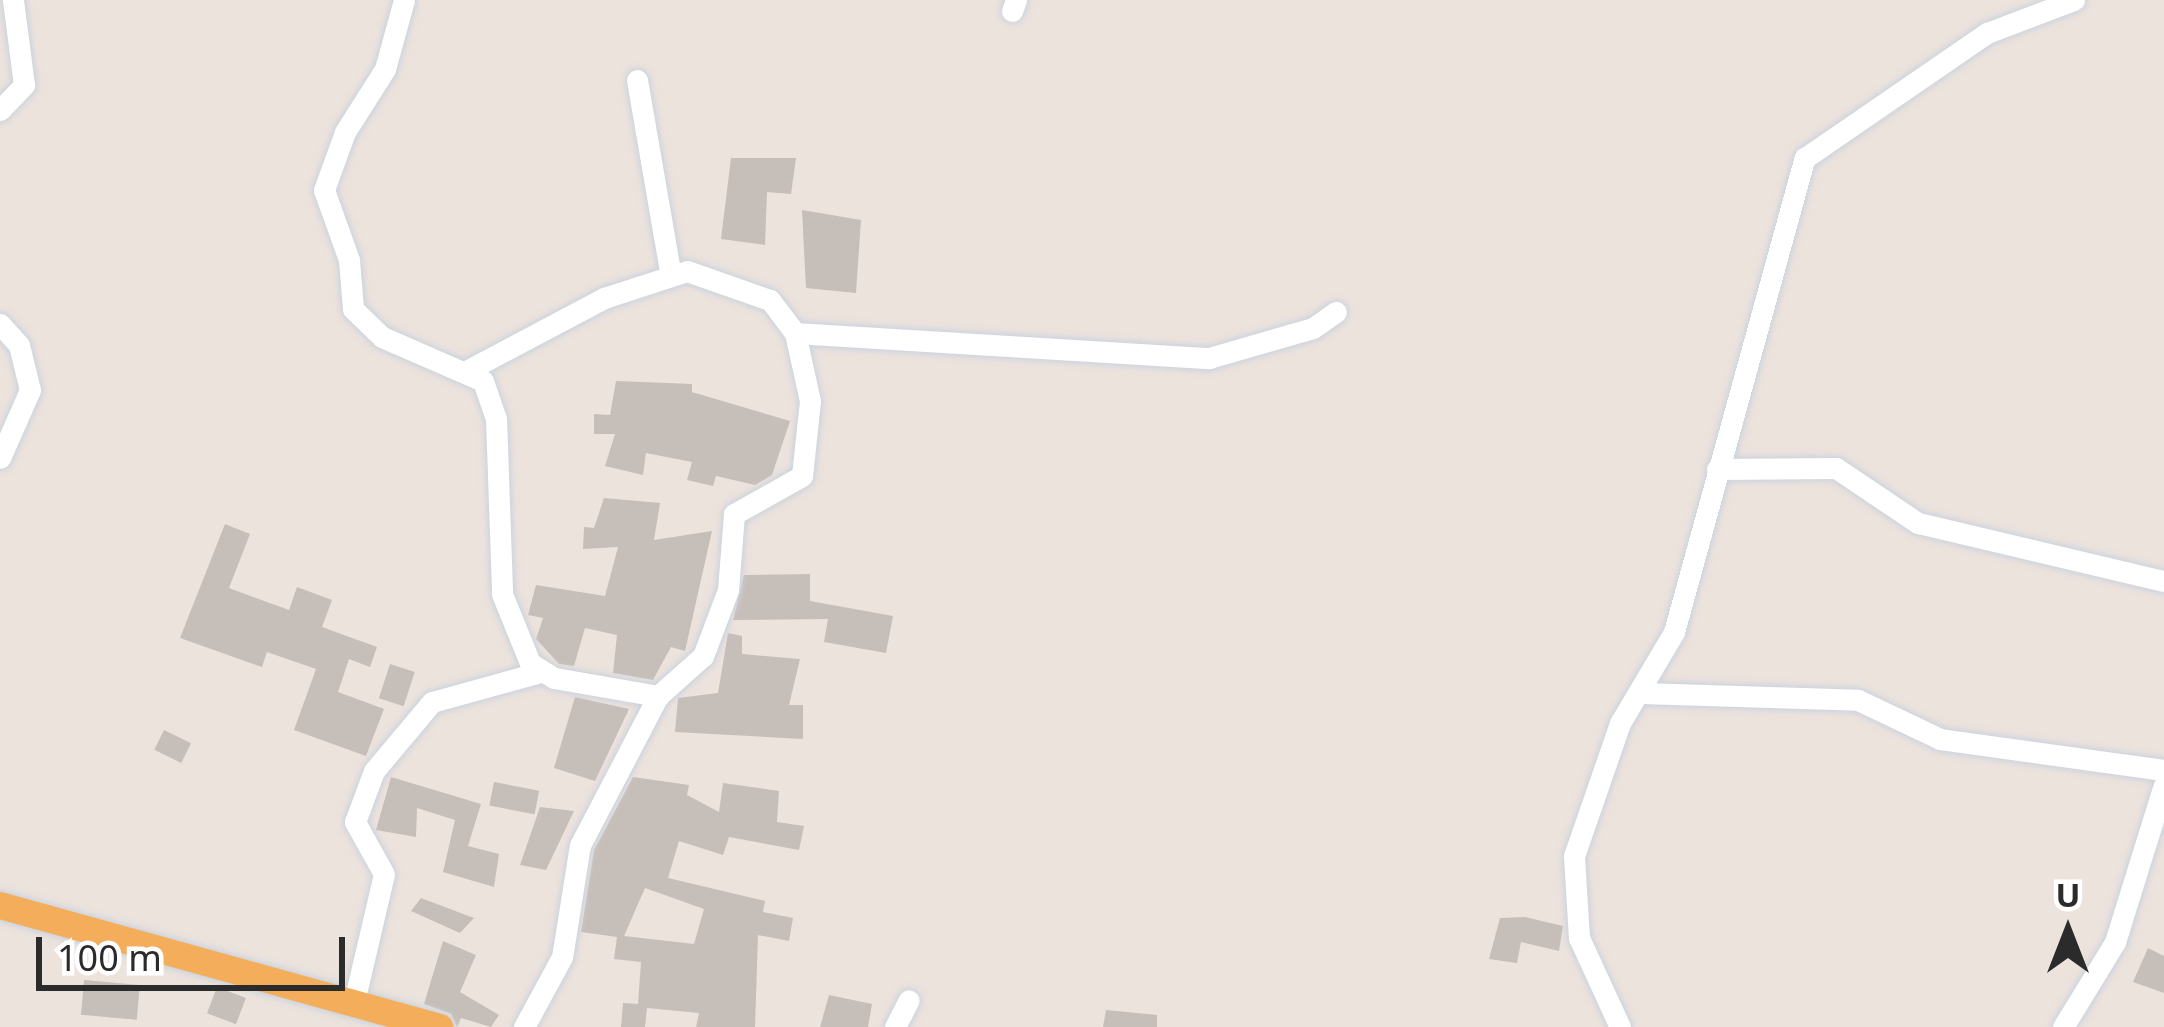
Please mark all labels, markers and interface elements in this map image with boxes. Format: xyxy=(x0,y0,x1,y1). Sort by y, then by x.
north arrow xyxy=(2008,871,2128,991)
text: U xyxy=(2056,872,2080,917)
scale bar xyxy=(42,913,351,987)
text: 100 m xyxy=(57,933,162,982)

